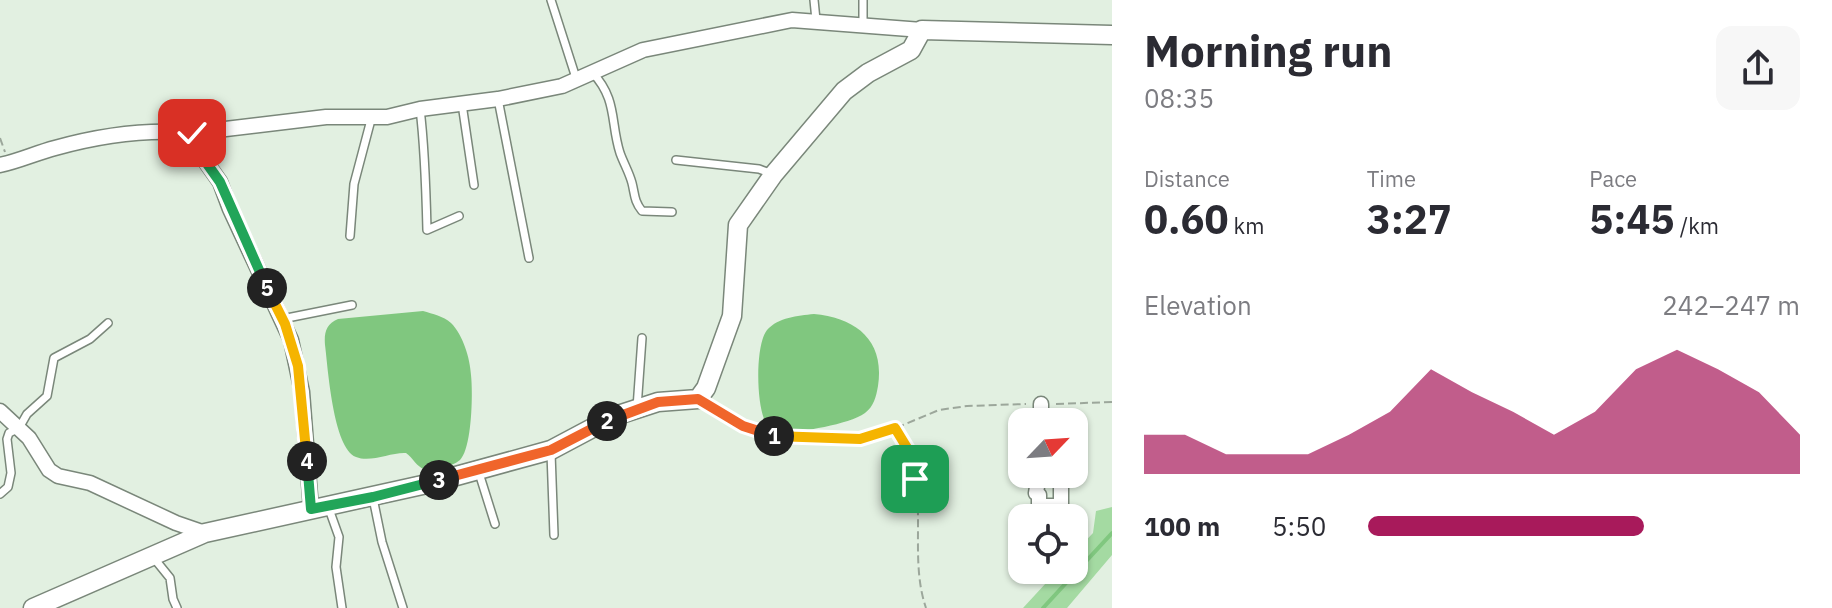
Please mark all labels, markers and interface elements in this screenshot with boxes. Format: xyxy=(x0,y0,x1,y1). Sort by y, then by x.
text: Morning run xyxy=(1144,22,1393,79)
button: share xyxy=(1716,26,1800,110)
text: 08:35 xyxy=(1144,81,1214,115)
pin xyxy=(158,99,226,167)
icon: check xyxy=(170,111,214,155)
text: Distance xyxy=(1144,164,1230,193)
text: Time xyxy=(1367,164,1416,193)
text: Pace xyxy=(1589,164,1637,193)
text: 0.60 xyxy=(1144,193,1228,245)
text: 3:27 xyxy=(1367,193,1452,245)
text: 5:45 xyxy=(1589,193,1675,245)
text: km xyxy=(1228,211,1264,240)
text: /km xyxy=(1675,211,1719,240)
pin: 5 xyxy=(247,268,287,308)
text: 5 xyxy=(260,273,274,302)
text: Elevation xyxy=(1144,288,1252,322)
text: 242–247 m xyxy=(1662,288,1800,322)
pin: 2 xyxy=(587,401,627,441)
text: 2 xyxy=(600,406,614,435)
north arrow xyxy=(1008,408,1088,488)
map controls xyxy=(1008,408,1088,584)
pin: 1 xyxy=(754,416,794,456)
text: 1 xyxy=(767,421,781,450)
pin: 4 xyxy=(287,441,327,481)
pin xyxy=(881,445,949,513)
text: 4 xyxy=(300,446,314,475)
icon: arrive xyxy=(893,457,937,501)
pin: 3 xyxy=(419,460,459,500)
text: 3 xyxy=(432,465,446,494)
button: locate xyxy=(1008,504,1088,584)
text: 100 m xyxy=(1144,509,1220,543)
text: 5:50 xyxy=(1272,509,1326,543)

